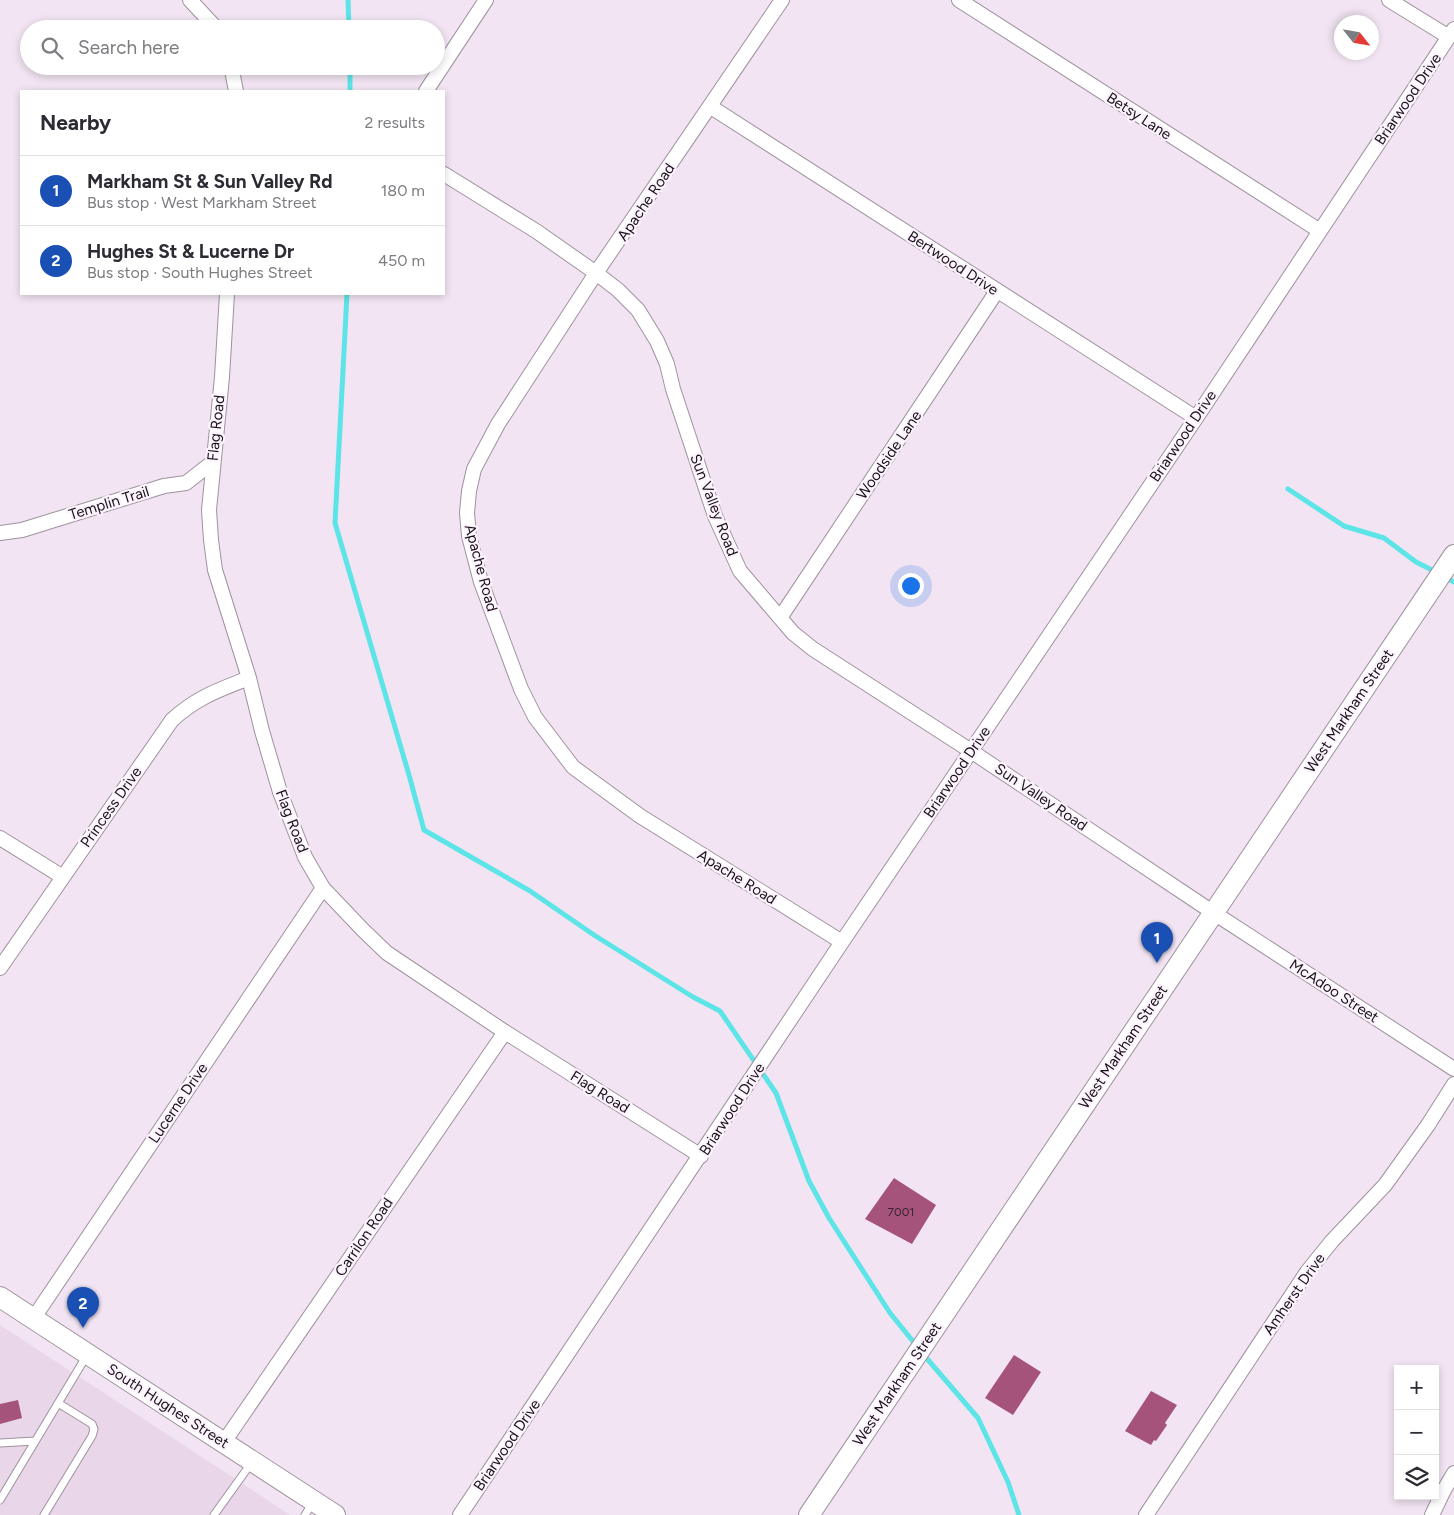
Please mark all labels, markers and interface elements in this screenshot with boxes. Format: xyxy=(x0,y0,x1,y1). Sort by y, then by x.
north arrow xyxy=(1334,15,1379,60)
search box xyxy=(20,20,445,75)
icon: search xyxy=(38,34,66,62)
text: Search here xyxy=(78,36,180,59)
street label: Briarwood Drive xyxy=(1371,50,1445,148)
street label: Betsy Lane xyxy=(1103,88,1175,144)
text: Nearby xyxy=(40,110,111,135)
text: 2 results xyxy=(365,113,425,132)
street label: Apache Road xyxy=(613,160,679,244)
text: Markham St & Sun Valley Rd xyxy=(87,170,333,193)
text: 1 xyxy=(53,181,59,200)
text: 180 m xyxy=(381,181,425,200)
text: Bus stop · West Markham Street xyxy=(87,193,317,212)
street label: Bertwood Drive xyxy=(904,227,1002,299)
text: Hughes St & Lucerne Dr xyxy=(87,240,294,263)
text: 2 xyxy=(51,251,61,270)
text: 450 m xyxy=(378,251,425,270)
text: Bus stop · South Hughes Street xyxy=(87,263,312,282)
street label: Briarwood Drive xyxy=(1146,387,1220,485)
street label: Flag Road xyxy=(204,394,228,462)
street label: Woodside Lane xyxy=(853,407,925,503)
street label: Sun Valley Road xyxy=(686,451,742,559)
street label: Templin Trail xyxy=(67,482,151,524)
street label: Apache Road xyxy=(461,522,501,614)
your location xyxy=(898,573,924,599)
street label: West Markham Street xyxy=(1301,645,1397,776)
street label: Briarwood Drive xyxy=(920,723,994,821)
street label: Sun Valley Road xyxy=(991,759,1091,835)
street label: Princess Drive xyxy=(77,763,145,851)
street label: Flag Road xyxy=(272,787,312,855)
street label: Apache Road xyxy=(694,846,780,908)
pin: 1 xyxy=(1141,922,1173,963)
street label: McAdoo Street xyxy=(1286,955,1382,1027)
street label: West Markham Street xyxy=(1075,981,1171,1112)
street label: Briarwood Drive xyxy=(695,1059,769,1159)
street label: Lucerne Drive xyxy=(145,1060,211,1146)
street label: Flag Road xyxy=(567,1067,633,1117)
street label: Carrilon Road xyxy=(331,1194,397,1280)
house number: 7001 xyxy=(888,1205,914,1219)
street label: Amherst Drive xyxy=(1259,1250,1329,1338)
pin: 2 xyxy=(67,1287,99,1328)
street label: West Markham Street xyxy=(849,1318,945,1449)
street label: South Hughes Street xyxy=(104,1360,233,1452)
map controls xyxy=(1394,1365,1439,1500)
button: + xyxy=(1394,1365,1439,1410)
street label: Briarwood Drive xyxy=(470,1396,544,1494)
button: − xyxy=(1394,1410,1439,1455)
button: layers xyxy=(1394,1455,1439,1500)

